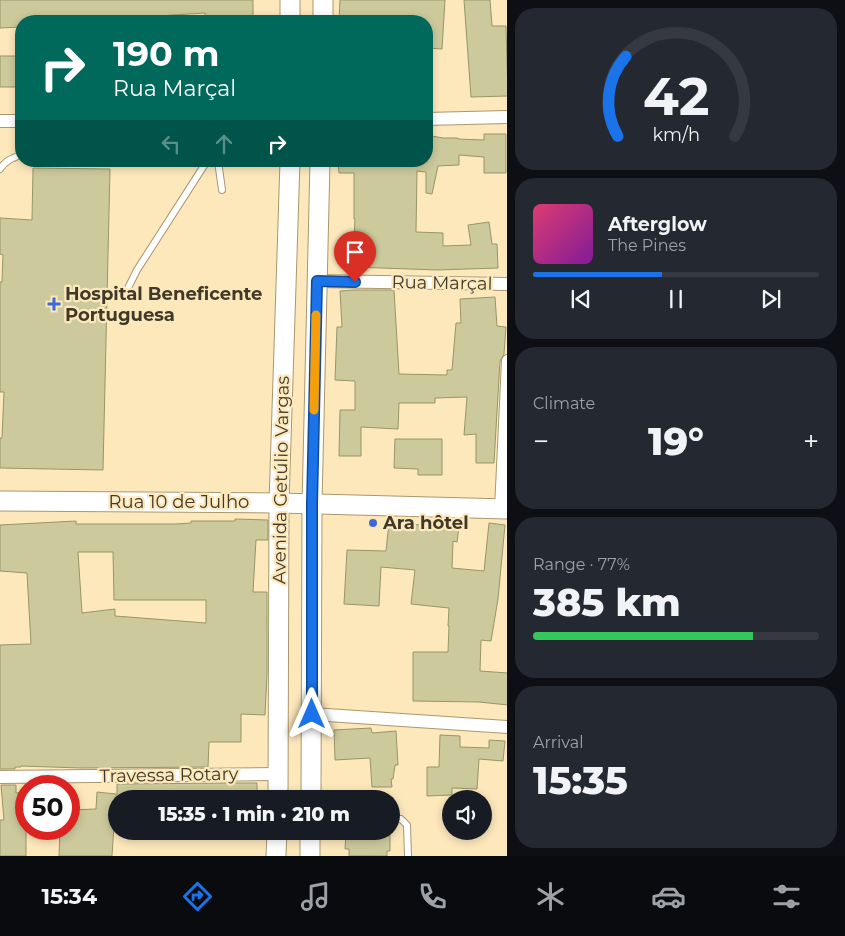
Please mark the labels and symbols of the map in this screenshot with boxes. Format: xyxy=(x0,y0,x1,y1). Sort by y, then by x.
pin xyxy=(334,231,376,282)
street label: Rua Marçal xyxy=(391,271,493,295)
place label: Hospital Beneficente Portuguesa xyxy=(65,283,262,326)
marker: Hospital Beneficente Portuguesa xyxy=(47,297,61,311)
street label: Avenida Getúlio Vargas xyxy=(268,376,294,584)
street label: Rua 10 de Julho xyxy=(109,491,249,513)
place label: Ara hôtel xyxy=(382,512,469,534)
marker: Ara hôtel xyxy=(367,517,379,529)
position arrow xyxy=(285,687,337,739)
street label: Travessa Rotary xyxy=(99,763,239,787)
speed limit sign: 50 xyxy=(15,775,80,840)

